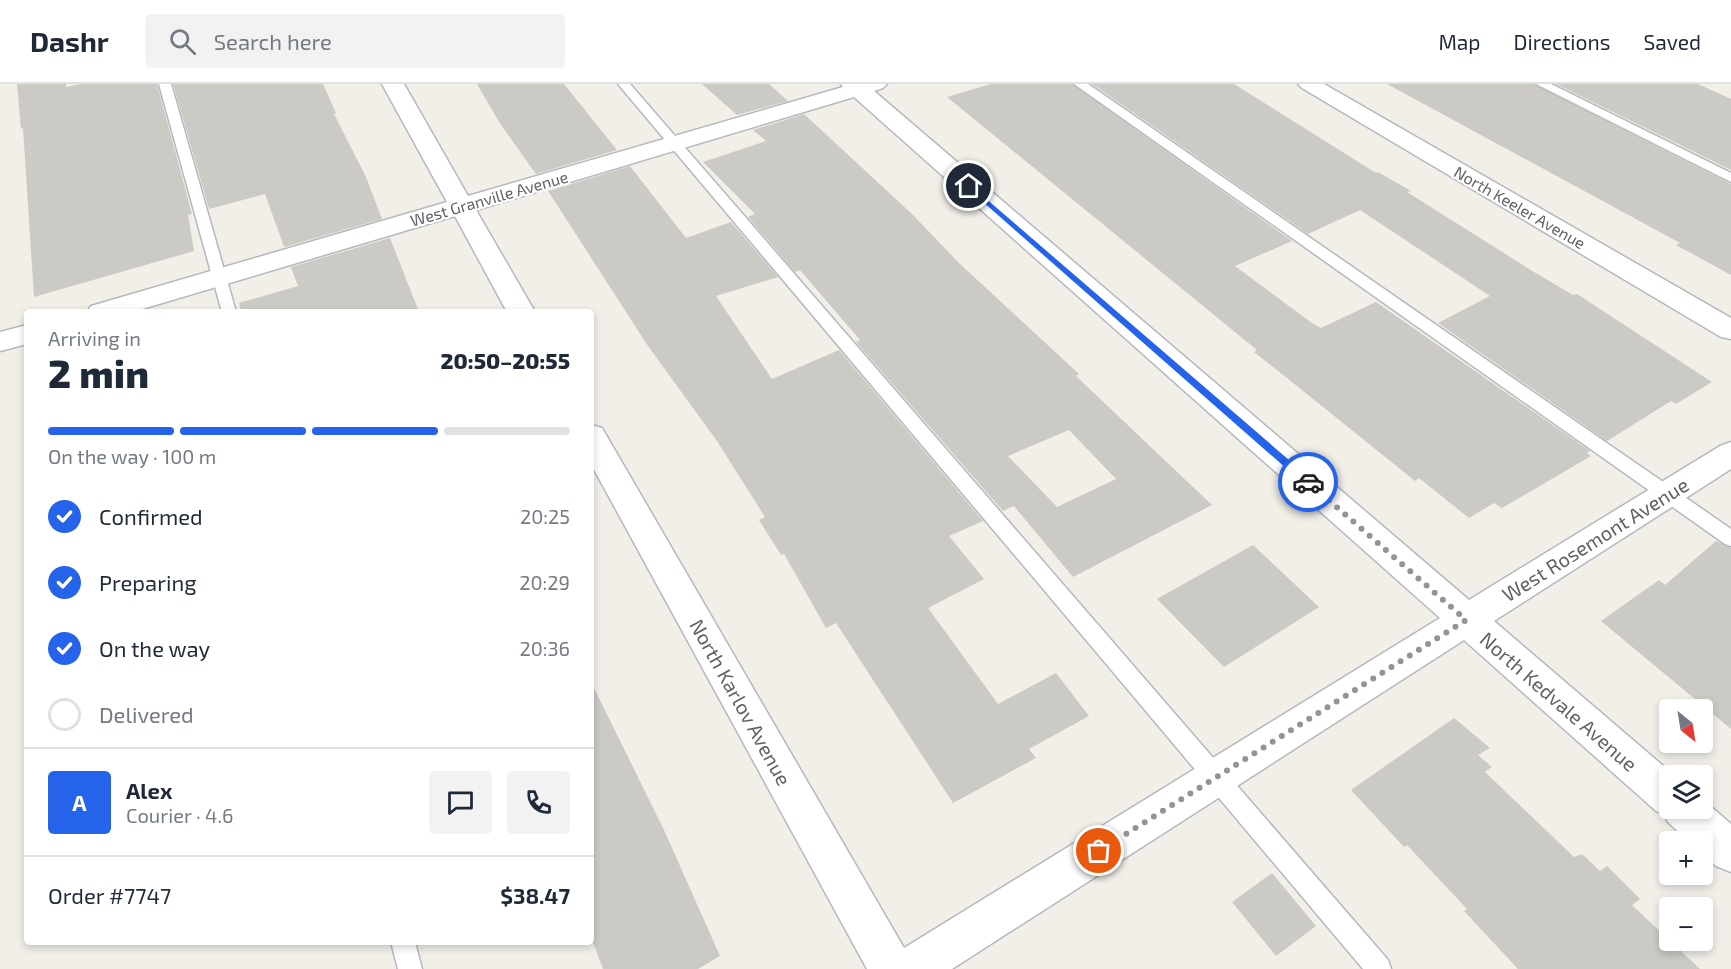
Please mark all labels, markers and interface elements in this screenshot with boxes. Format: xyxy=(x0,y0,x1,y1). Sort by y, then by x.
search box xyxy=(145,14,565,68)
text: Dashr xyxy=(30,24,109,58)
icon: search xyxy=(166,25,199,58)
text: Search here xyxy=(214,28,332,54)
text: Map xyxy=(1438,29,1481,54)
text: Directions xyxy=(1514,29,1610,54)
text: Saved xyxy=(1643,29,1701,54)
pin xyxy=(943,160,994,211)
street label: North Keeler Avenue xyxy=(1451,162,1589,252)
street label: West Granville Avenue xyxy=(408,166,570,230)
icon: home xyxy=(952,169,985,202)
text: Arriving in xyxy=(48,326,141,350)
text: 20:50–20:55 xyxy=(441,347,570,373)
text: 2 min xyxy=(48,349,149,396)
text: On the way · 100 m xyxy=(48,444,216,468)
courier xyxy=(1278,452,1338,512)
icon: car xyxy=(1292,466,1325,499)
street label: West Rosemont Avenue xyxy=(1497,472,1693,606)
icon: check xyxy=(48,500,81,533)
text: Confirmed xyxy=(99,503,203,529)
text: 20:25 xyxy=(520,504,570,528)
icon: check xyxy=(48,566,81,599)
text: Preparing xyxy=(99,569,197,595)
text: 20:29 xyxy=(519,570,570,594)
street label: North Karlov Avenue xyxy=(685,615,797,789)
street label: North Kedvale Avenue xyxy=(1476,626,1642,776)
icon: check xyxy=(48,632,81,665)
text: On the way xyxy=(99,635,210,661)
text: 20:36 xyxy=(519,636,570,660)
north arrow xyxy=(1659,699,1713,753)
map controls xyxy=(1659,699,1713,951)
text: Delivered xyxy=(99,701,194,727)
button: layers xyxy=(1659,765,1713,819)
button: chat xyxy=(429,771,492,834)
button: phone xyxy=(507,771,570,834)
text: Alex xyxy=(126,777,172,803)
text: A xyxy=(72,789,87,815)
text: Courier · 4.6 xyxy=(126,803,233,827)
pin xyxy=(1073,825,1124,876)
button: + xyxy=(1659,831,1713,885)
icon: bag xyxy=(1082,834,1115,867)
text: Order #7747 xyxy=(48,882,171,908)
text: $38.47 xyxy=(500,882,570,908)
button: − xyxy=(1659,897,1713,951)

